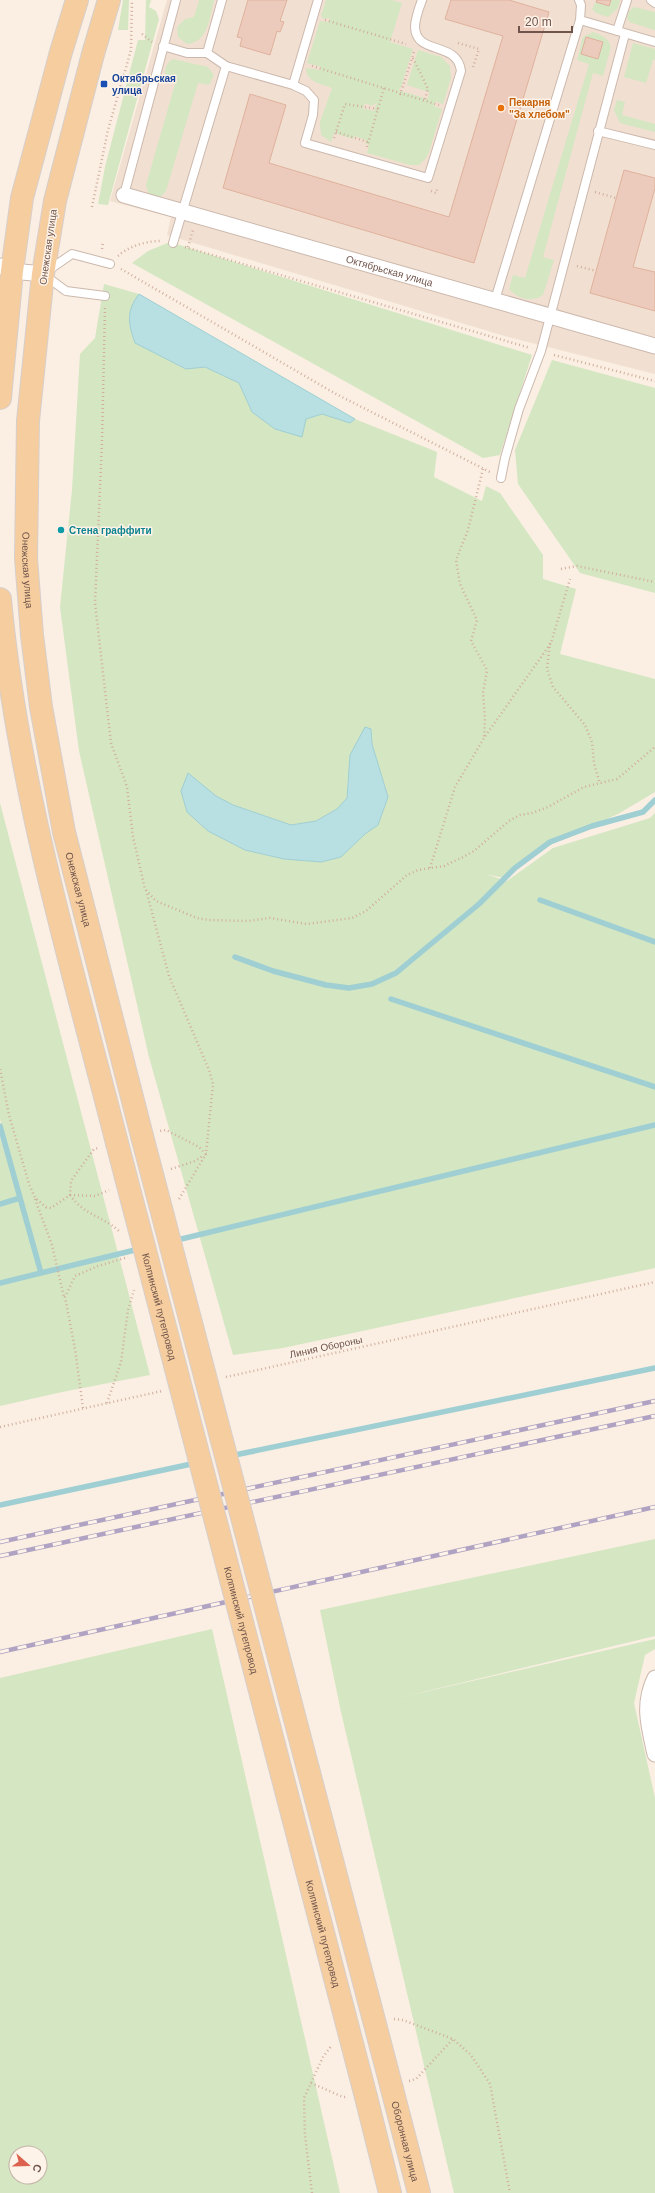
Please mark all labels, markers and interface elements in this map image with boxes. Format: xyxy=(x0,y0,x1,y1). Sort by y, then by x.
scale bar xyxy=(519,8,572,34)
text: 20 m xyxy=(525,15,552,29)
place label: Октябрьская улица xyxy=(112,73,176,96)
marker: Октябрьская улица xyxy=(99,79,109,89)
place label: Пекарня "За хлебом" xyxy=(509,97,570,120)
marker: Пекарня "За хлебом" xyxy=(496,103,506,113)
street label: Онежская улица xyxy=(37,208,59,286)
street label: Октябрьская улица xyxy=(345,253,435,288)
marker: Стена граффити xyxy=(56,525,66,535)
place label: Стена граффити xyxy=(69,525,152,536)
street label: Онежская улица xyxy=(20,532,35,609)
street label: Онежская улица xyxy=(64,851,94,928)
street label: Колпинский путепровод xyxy=(140,1252,179,1361)
street label: Линия Обороны xyxy=(288,1334,364,1360)
street label: Колпинский путепровод xyxy=(222,1565,261,1675)
street label: Колпинский путепровод xyxy=(304,1879,343,1988)
street label: Оборонная улица xyxy=(390,2100,421,2183)
north arrow xyxy=(8,2145,48,2185)
text: С xyxy=(30,2163,44,2174)

